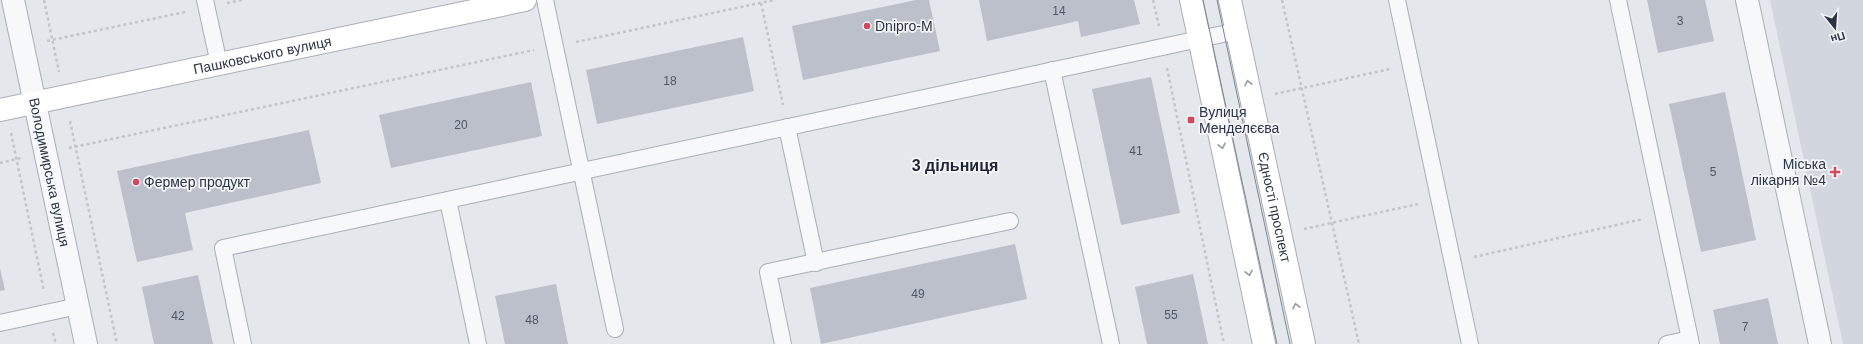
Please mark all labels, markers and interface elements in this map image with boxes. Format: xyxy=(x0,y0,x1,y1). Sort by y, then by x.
house number: 14 xyxy=(1052,4,1066,18)
north arrow xyxy=(1815,8,1855,48)
house number: 3 xyxy=(1677,14,1684,28)
place label: Dnipro-M xyxy=(875,18,933,34)
marker: Dnipro-M xyxy=(862,21,872,31)
text: Пн xyxy=(1829,30,1847,45)
street label: Пашковського вулиця xyxy=(192,33,333,77)
house number: 18 xyxy=(663,74,677,88)
one-way arrow xyxy=(1244,80,1253,86)
street label: Володимирська вулиця xyxy=(26,96,73,248)
place label: Вулиця Менделєєва xyxy=(1199,104,1280,136)
marker: Вулиця Менделєєва xyxy=(1186,115,1196,125)
house number: 20 xyxy=(454,118,468,132)
one-way arrow xyxy=(1217,143,1225,149)
house number: 41 xyxy=(1129,144,1143,158)
street label: Єдності проспект xyxy=(1255,151,1294,264)
place label: Міська лікарня №4 xyxy=(1751,156,1826,188)
district label: 3 дільниця xyxy=(912,157,998,174)
house number: 5 xyxy=(1710,165,1717,179)
marker: Міська лікарня №4 xyxy=(1829,166,1841,178)
place label: Фермер продукт xyxy=(144,174,251,190)
marker: Фермер продукт xyxy=(131,177,141,187)
one-way arrow xyxy=(1244,270,1252,276)
house number: 49 xyxy=(911,287,925,301)
one-way arrow xyxy=(1292,303,1300,309)
house number: 55 xyxy=(1164,308,1178,322)
house number: 42 xyxy=(171,309,185,323)
house number: 48 xyxy=(525,313,539,327)
house number: 7 xyxy=(1742,320,1749,334)

